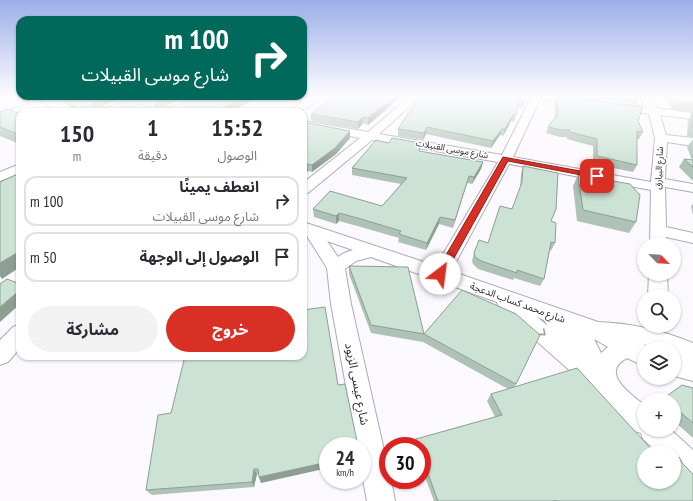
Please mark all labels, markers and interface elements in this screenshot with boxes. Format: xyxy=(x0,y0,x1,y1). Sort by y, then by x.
text: 100 m xyxy=(165,20,229,57)
icon: right xyxy=(243,32,295,84)
text: شارع موسى القبيلات xyxy=(82,63,229,86)
text: 1 xyxy=(147,112,159,143)
text: 15:52 xyxy=(211,112,263,143)
text: 150 xyxy=(60,118,94,149)
street label: شارع موسى القبيلات xyxy=(414,137,489,162)
street label: شارع البيارق xyxy=(652,146,667,190)
text: دقيقة xyxy=(138,147,168,164)
text: الوصول xyxy=(218,147,257,164)
text: m xyxy=(73,148,81,165)
pin xyxy=(580,159,614,193)
icon: arrive xyxy=(586,165,608,187)
text: انعطف يمينًا xyxy=(179,177,259,196)
icon: right xyxy=(271,190,293,212)
text: 100 m xyxy=(30,192,63,211)
text: شارع موسى القبيلات xyxy=(153,208,259,225)
north arrow xyxy=(637,237,681,281)
map controls xyxy=(637,237,681,489)
icon: arrive xyxy=(271,246,293,268)
text: الوصول إلى الوجهة xyxy=(140,247,259,266)
text: 50 m xyxy=(30,248,56,267)
position arrow xyxy=(419,253,461,295)
street label: شارع محمد كساب الدعجة xyxy=(468,279,567,327)
button: search xyxy=(637,289,681,333)
button: مشاركة xyxy=(28,306,158,352)
button: خروج xyxy=(166,306,295,352)
one-way arrow xyxy=(539,329,546,336)
button: layers xyxy=(637,341,681,385)
street label: شارع عيسى الزيود xyxy=(340,342,373,427)
button: + xyxy=(637,393,681,437)
speed limit sign: 30 xyxy=(379,437,431,489)
text: 24 xyxy=(335,445,355,471)
button: − xyxy=(637,445,681,489)
text: km/h xyxy=(336,466,354,479)

